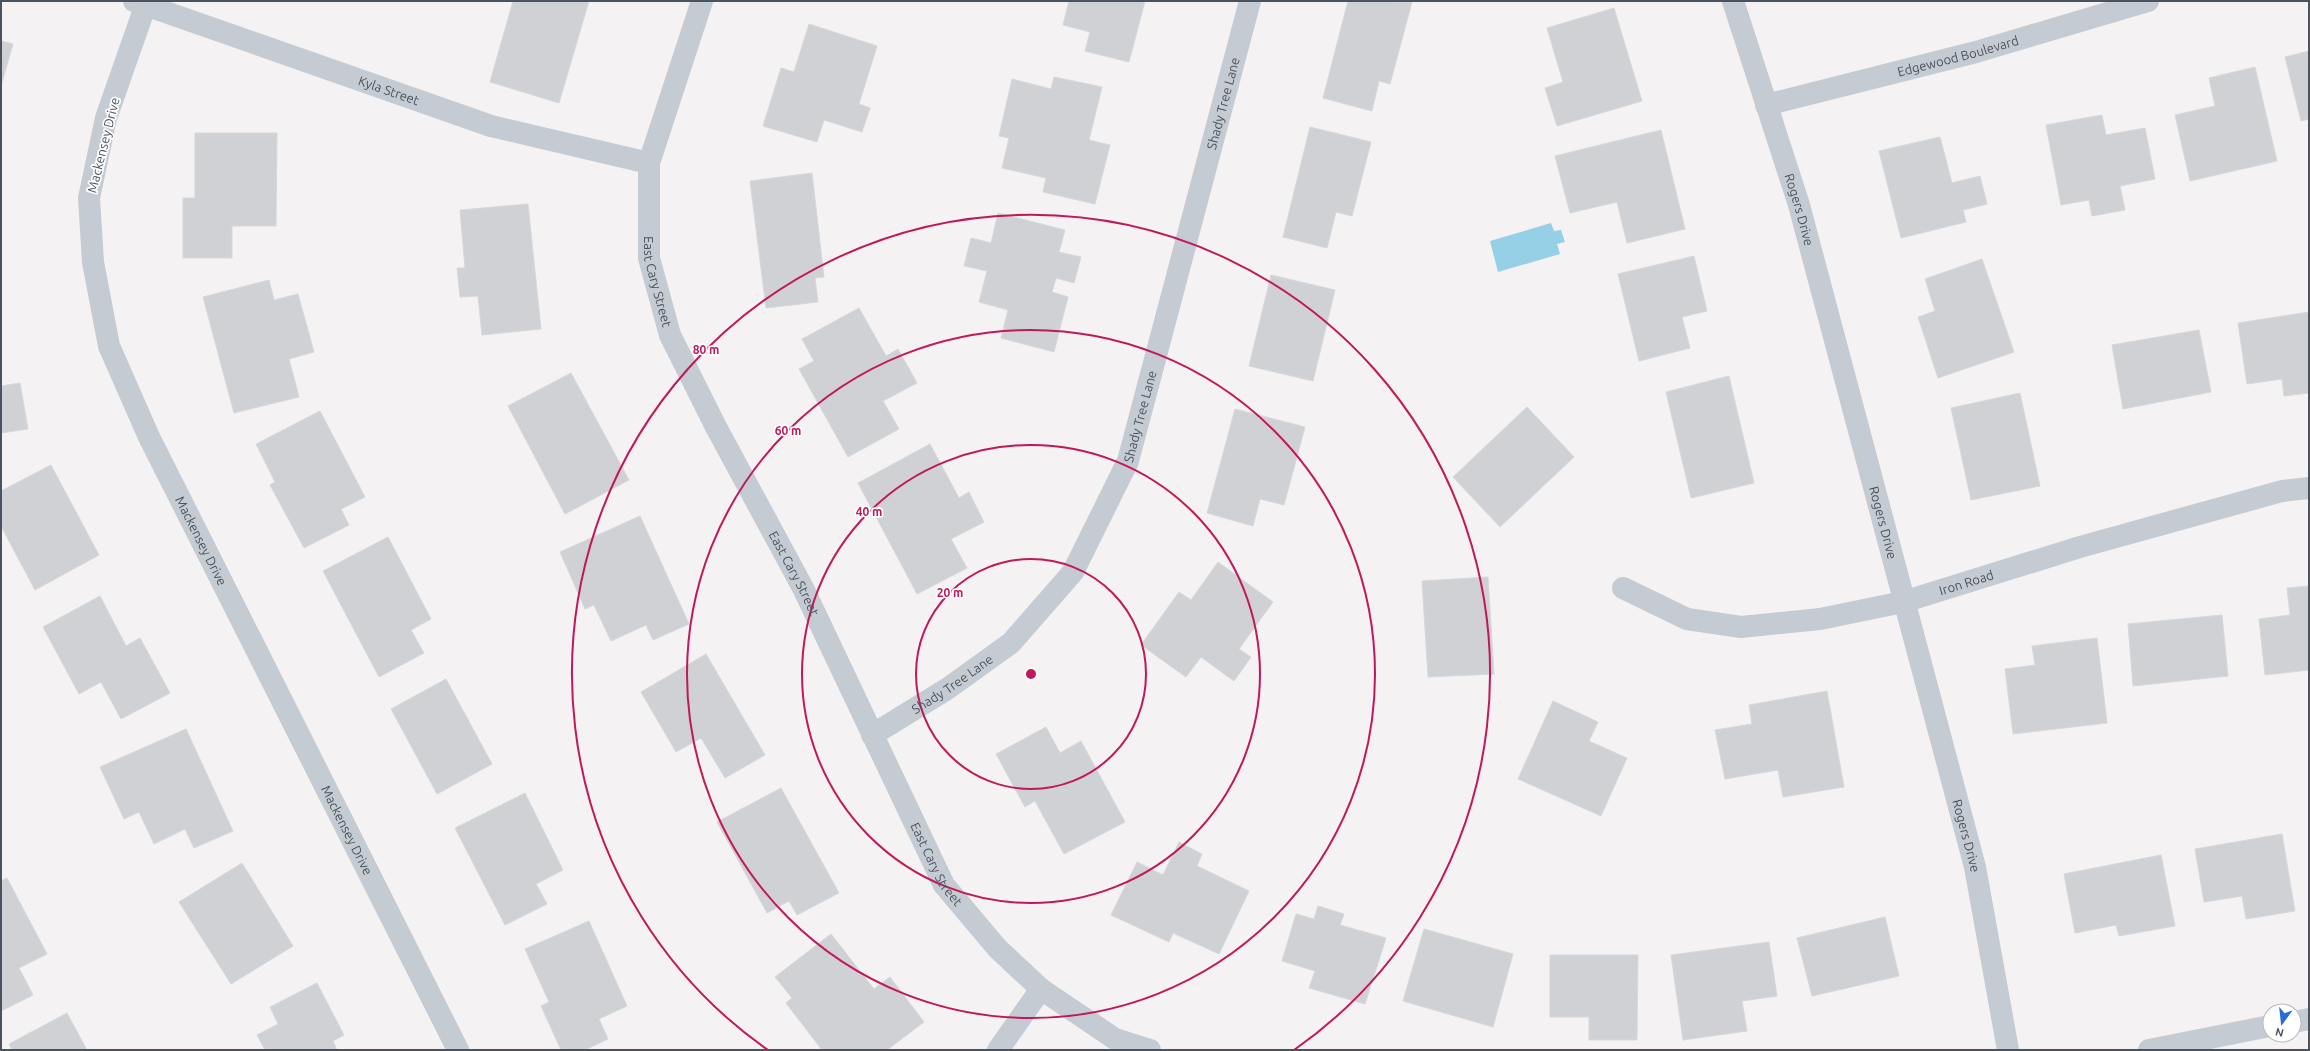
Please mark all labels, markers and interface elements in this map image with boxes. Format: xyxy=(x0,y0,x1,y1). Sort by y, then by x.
street label: Edgewood Boulevard xyxy=(1896,33,2020,79)
street label: Shady Tree Lane xyxy=(1204,56,1242,151)
street label: Kyla Street xyxy=(357,73,421,107)
street label: Mackensey Drive xyxy=(84,96,122,194)
street label: Rogers Drive xyxy=(1782,172,1817,247)
street label: East Cary Street xyxy=(642,236,674,328)
text: 80 m xyxy=(693,343,719,356)
street label: Shady Tree Lane xyxy=(1121,369,1159,464)
text: 60 m xyxy=(775,424,801,437)
street label: Rogers Drive xyxy=(1867,485,1900,560)
street label: Mackensey Drive xyxy=(173,494,230,588)
text: 40 m xyxy=(856,505,882,518)
street label: East Cary Street xyxy=(767,529,822,618)
street label: Iron Road xyxy=(1937,567,1995,597)
text: 20 m xyxy=(937,586,963,599)
street label: Shady Tree Lane xyxy=(909,652,995,716)
centre of rings xyxy=(1024,667,1038,681)
street label: Mackensey Drive xyxy=(319,783,375,877)
street label: Rogers Drive xyxy=(1950,798,1983,873)
street label: East Cary Street xyxy=(908,820,965,908)
north arrow xyxy=(2262,1003,2302,1043)
text: N xyxy=(2274,1026,2285,1040)

